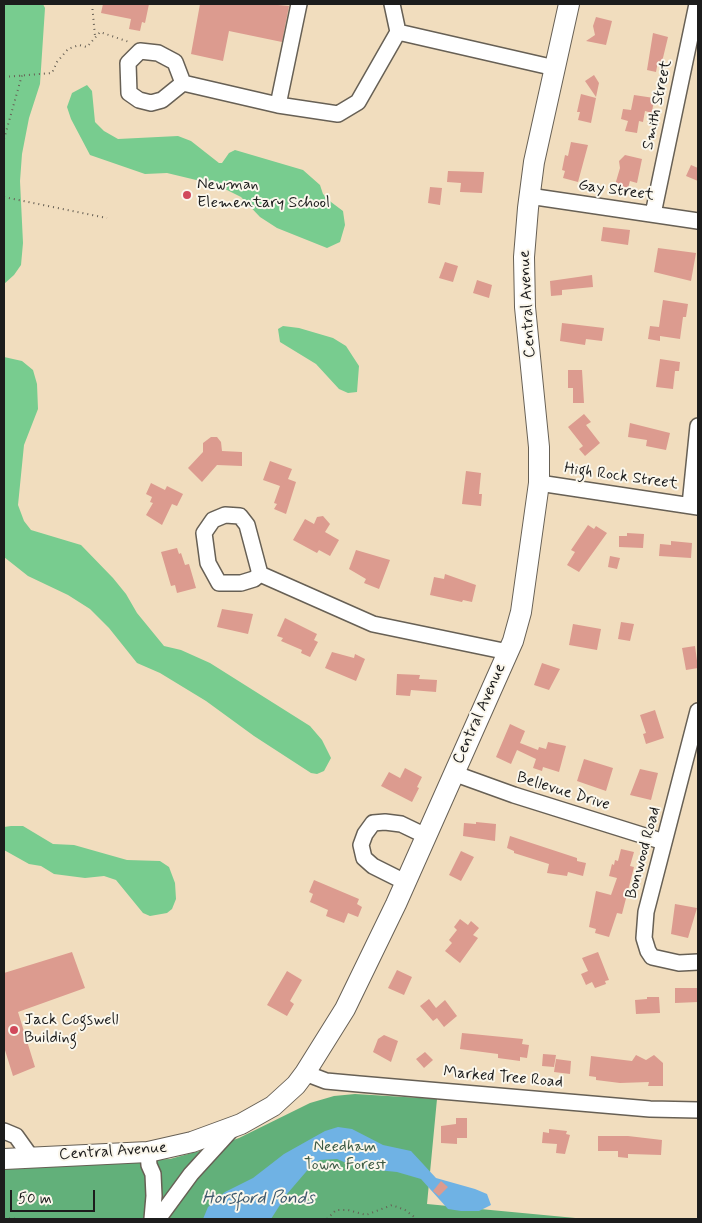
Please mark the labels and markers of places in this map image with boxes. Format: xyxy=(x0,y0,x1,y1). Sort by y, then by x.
place label: Newman Elementary School xyxy=(197,176,330,214)
marker: Newman Elementary School xyxy=(181,189,193,201)
place label: Jack Cogswell Building xyxy=(24,1011,119,1049)
marker: Jack Cogswell Building xyxy=(8,1024,20,1036)

